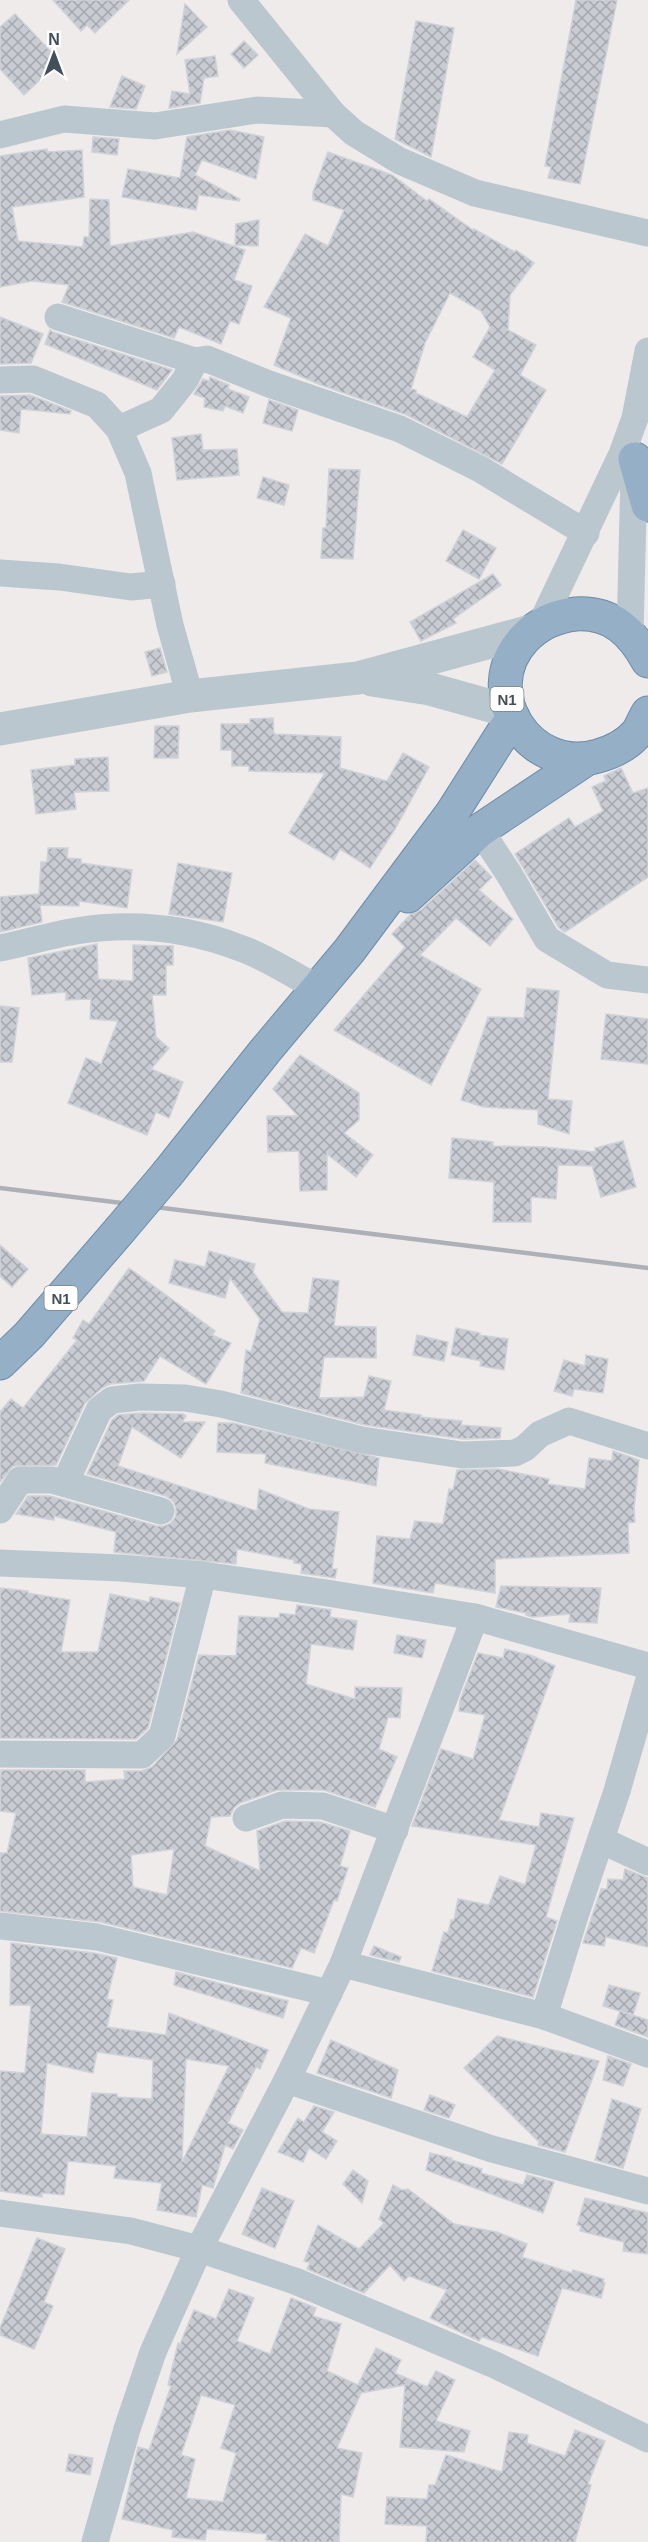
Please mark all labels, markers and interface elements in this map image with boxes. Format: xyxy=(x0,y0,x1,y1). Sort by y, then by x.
north arrow xyxy=(24,24,84,84)
text: N xyxy=(48,31,60,48)
road number: N1 xyxy=(490,687,524,711)
road number: N1 xyxy=(44,1286,78,1310)

